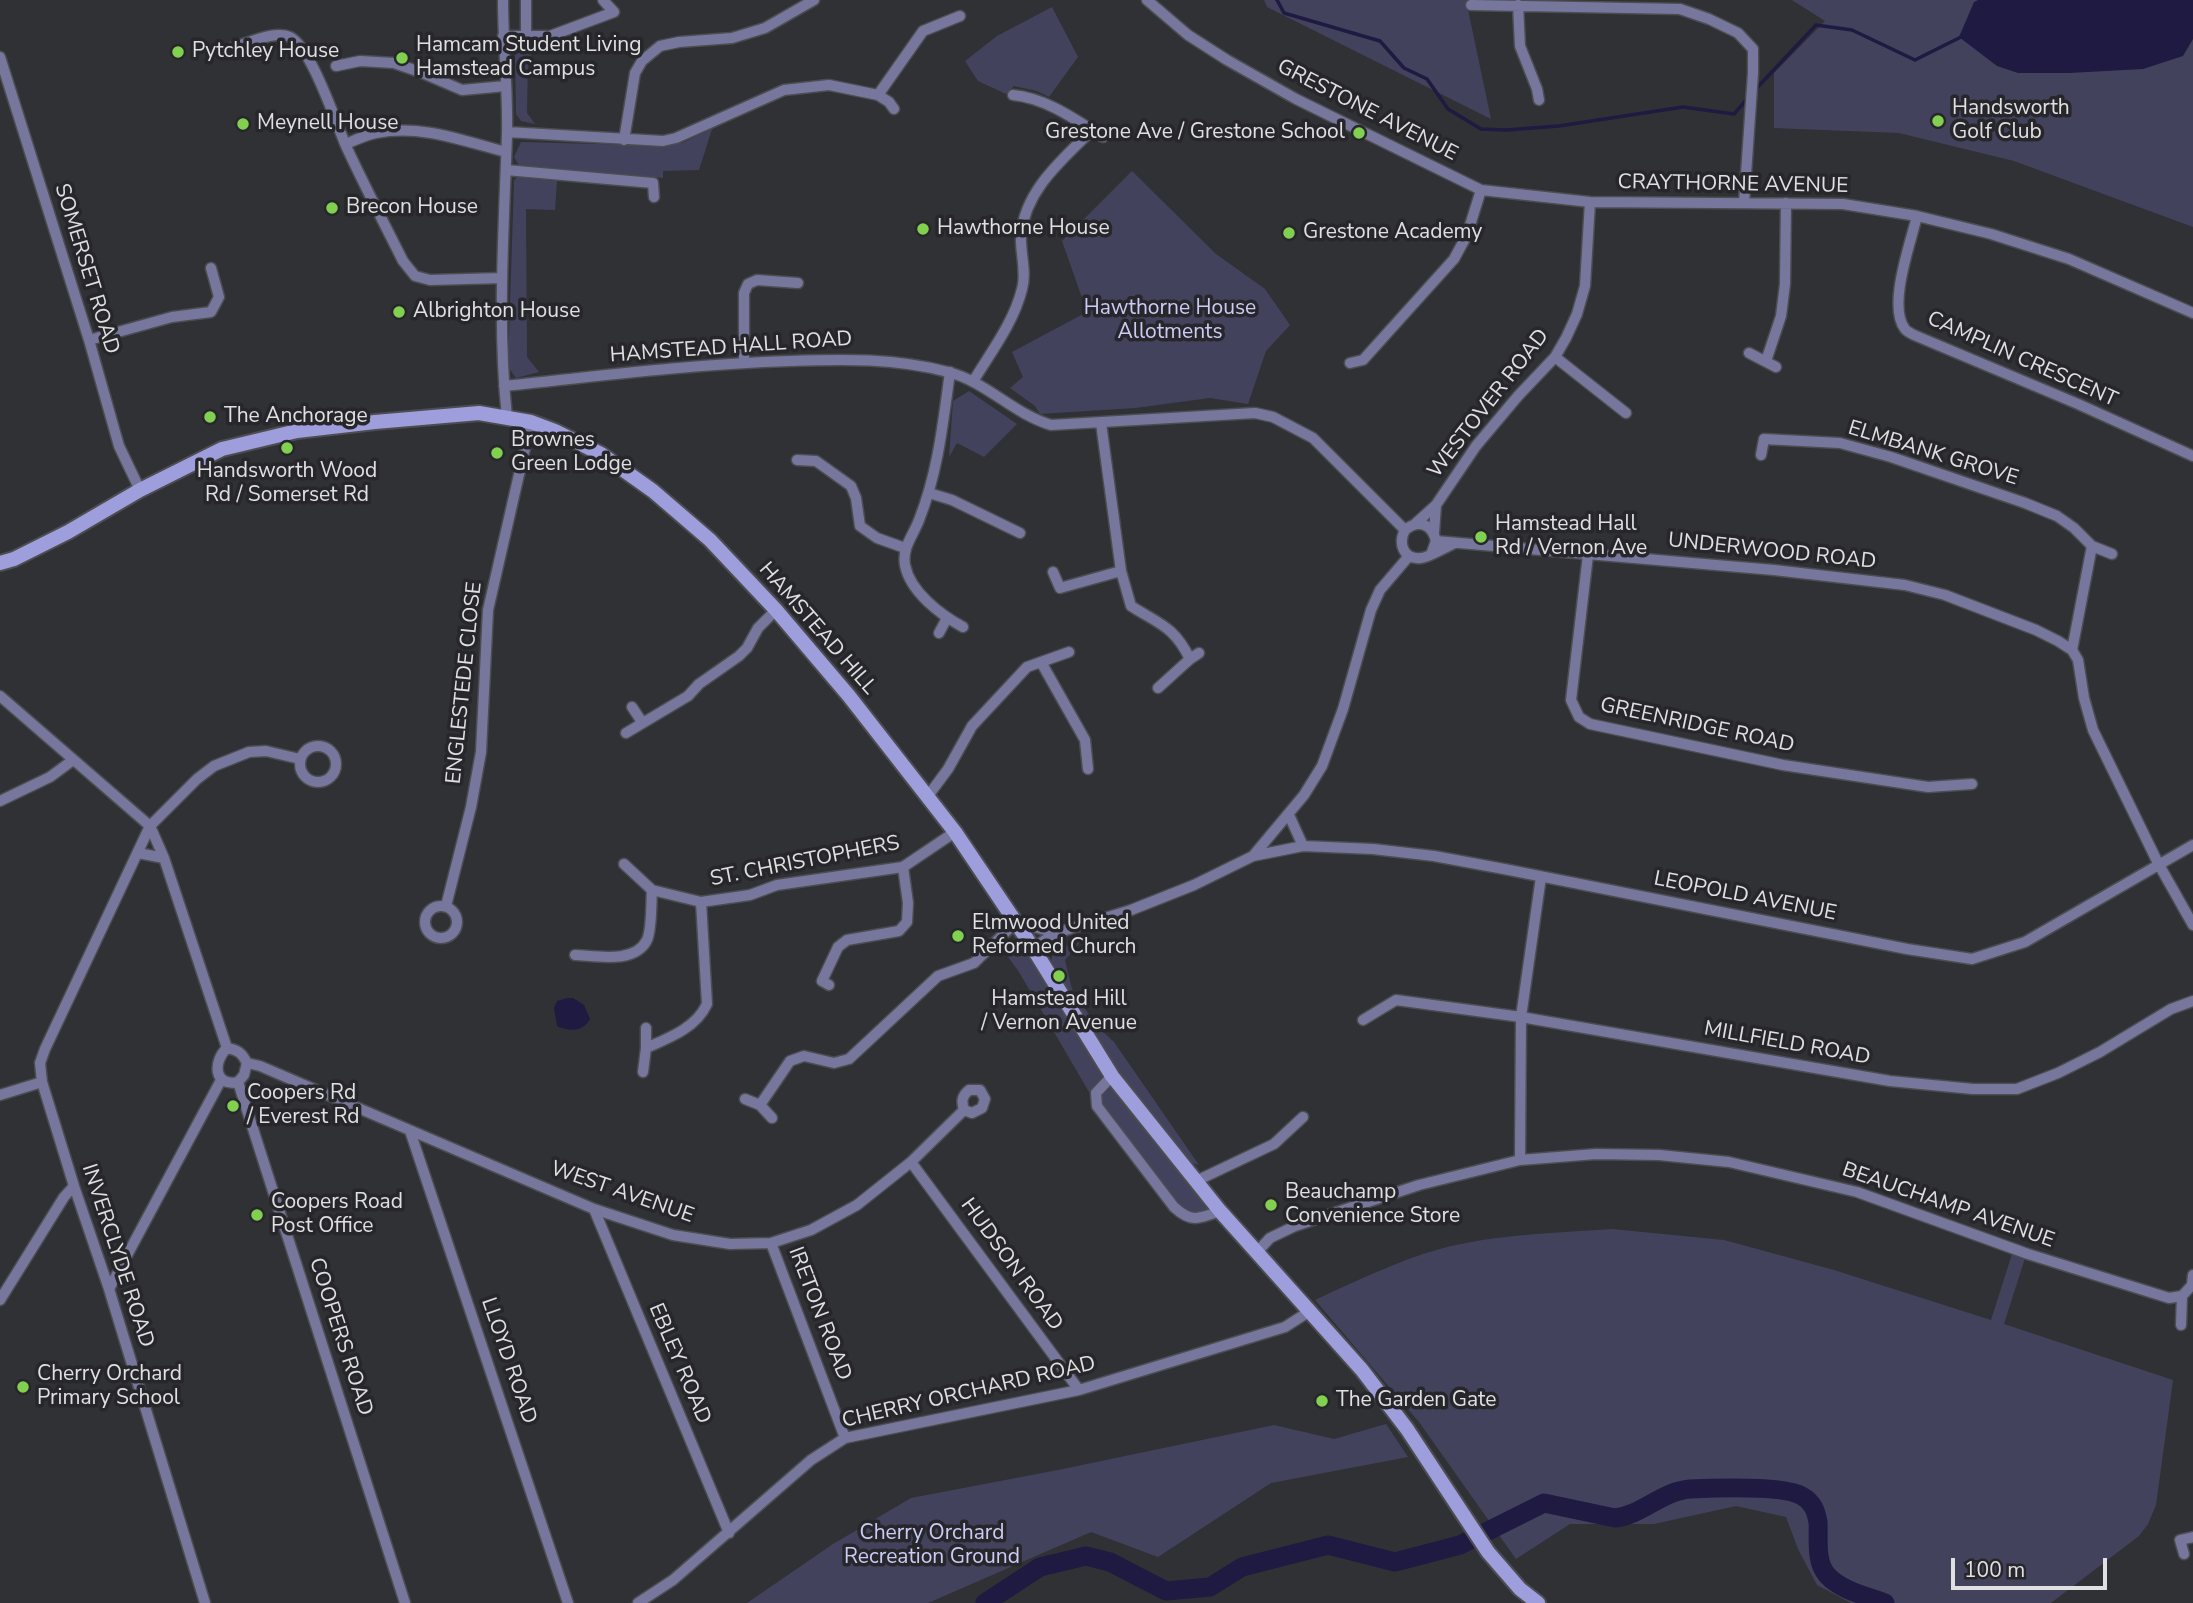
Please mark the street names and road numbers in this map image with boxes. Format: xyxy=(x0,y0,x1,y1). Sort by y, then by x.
street label: GRESTONE AVENUE xyxy=(1273,55,1461,167)
street label: CRAYTHORNE AVENUE xyxy=(1617,170,1849,200)
street label: SOMERSET ROAD xyxy=(48,181,124,357)
street label: CAMPLIN CRESCENT xyxy=(1923,307,2121,413)
street label: WESTOVER ROAD xyxy=(1423,325,1555,483)
street label: HAMSTEAD HALL ROAD xyxy=(609,327,853,369)
street label: ELMBANK GROVE xyxy=(1845,416,2021,492)
street label: UNDERWOOD ROAD xyxy=(1667,529,1877,575)
street label: HAMSTEAD HILL xyxy=(753,558,881,700)
street label: ENGLESTEDE CLOSE xyxy=(442,581,488,785)
street label: GREENRIDGE ROAD xyxy=(1598,693,1796,759)
street label: ST. CHRISTOPHERS xyxy=(708,831,902,893)
street label: LEOPOLD AVENUE xyxy=(1652,867,1838,927)
street label: MILLFIELD ROAD xyxy=(1702,1017,1872,1071)
street label: WEST AVENUE xyxy=(547,1157,697,1229)
street label: BEAUCHAMP AVENUE xyxy=(1839,1158,2057,1254)
street label: INVERCLYDE ROAD xyxy=(75,1161,159,1351)
street label: HUDSON ROAD xyxy=(955,1194,1067,1336)
street label: IRETON ROAD xyxy=(782,1244,856,1384)
street label: COOPERS ROAD xyxy=(303,1255,377,1419)
street label: LLOYD ROAD xyxy=(475,1295,541,1427)
street label: EBLEY ROAD xyxy=(642,1300,716,1428)
street label: CHERRY ORCHARD ROAD xyxy=(840,1352,1098,1434)

